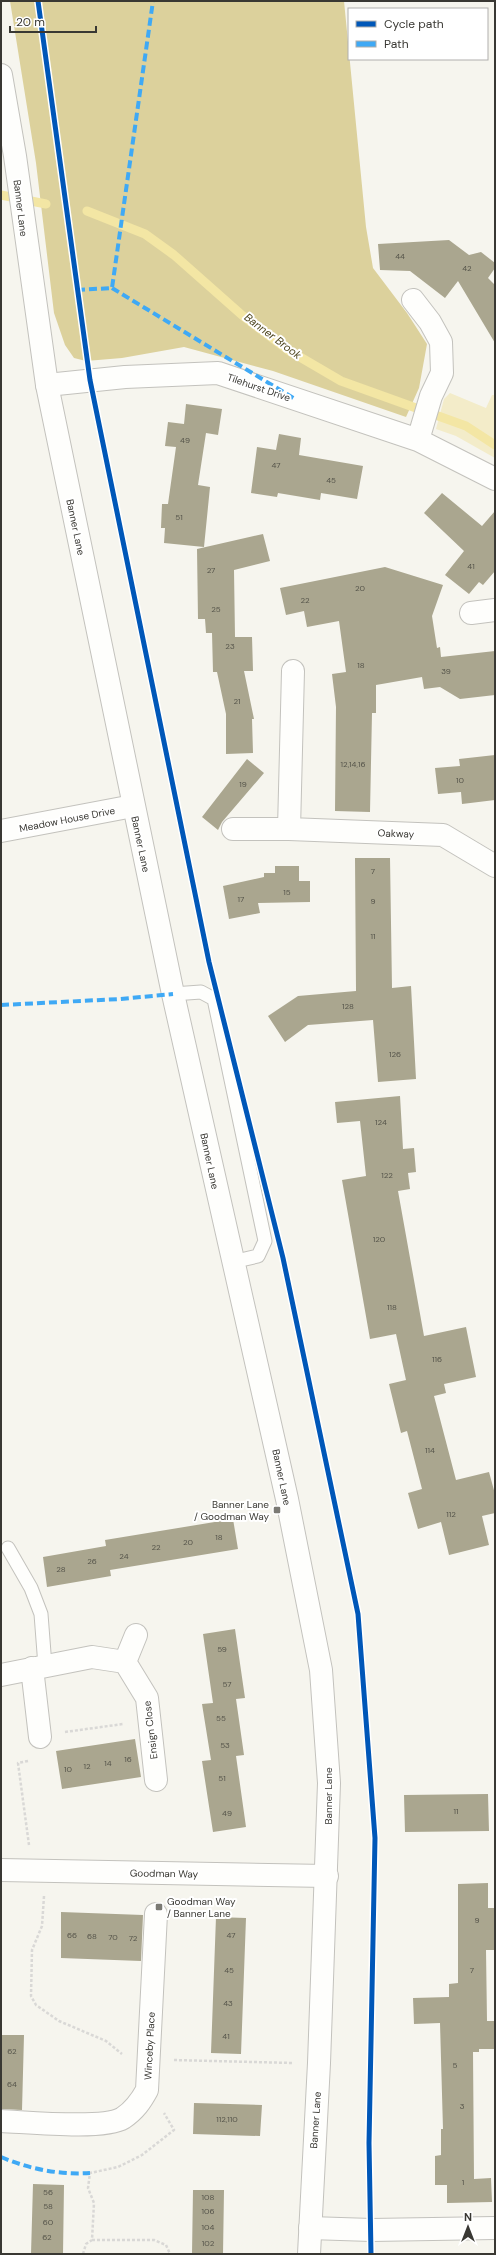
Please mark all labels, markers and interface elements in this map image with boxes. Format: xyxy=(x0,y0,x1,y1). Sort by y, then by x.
scale bar xyxy=(10,8,96,34)
legend xyxy=(348,8,488,60)
text: 20 m xyxy=(16,14,45,30)
text: Cycle path xyxy=(384,16,444,32)
text: Path xyxy=(384,36,409,52)
street label: Banner Lane xyxy=(11,179,30,238)
house number: 44 xyxy=(395,251,405,261)
house number: 42 xyxy=(462,263,472,273)
water label: Banner Brook xyxy=(242,310,305,362)
street label: Tilehurst Drive xyxy=(225,371,293,404)
house number: 49 xyxy=(180,435,190,445)
house number: 47 xyxy=(271,460,281,470)
house number: 45 xyxy=(326,475,336,485)
street label: Banner Lane xyxy=(63,498,88,557)
house number: 51 xyxy=(175,512,183,522)
house number: 41 xyxy=(467,561,475,571)
house number: 27 xyxy=(207,565,215,575)
house number: 20 xyxy=(355,583,366,593)
house number: 22 xyxy=(300,595,310,605)
house number: 25 xyxy=(211,604,221,614)
house number: 23 xyxy=(225,641,235,651)
house number: 18 xyxy=(357,660,365,670)
house number: 39 xyxy=(441,666,451,676)
house number: 21 xyxy=(233,696,241,706)
house number: 12,14,16 xyxy=(341,759,365,769)
house number: 10 xyxy=(456,775,465,785)
house number: 19 xyxy=(239,779,247,789)
street label: Meadow House Drive xyxy=(18,804,116,835)
street label: Banner Lane xyxy=(128,815,153,874)
street label: Oakway xyxy=(378,826,415,841)
house number: 7 xyxy=(371,866,375,876)
house number: 15 xyxy=(283,887,291,897)
house number: 17 xyxy=(238,894,244,904)
house number: 9 xyxy=(370,896,376,906)
house number: 11 xyxy=(371,931,376,941)
house number: 128 xyxy=(342,1001,354,1011)
house number: 126 xyxy=(389,1049,401,1059)
house number: 124 xyxy=(375,1117,387,1127)
street label: Banner Lane xyxy=(197,1132,222,1191)
house number: 122 xyxy=(381,1170,393,1180)
house number: 120 xyxy=(373,1234,386,1244)
house number: 118 xyxy=(387,1302,397,1312)
house number: 116 xyxy=(432,1354,442,1364)
house number: 114 xyxy=(425,1445,435,1455)
street label: Banner Lane xyxy=(269,1448,294,1507)
place label: Banner Lane / Goodman Way xyxy=(194,1498,269,1523)
marker: Banner Lane / Goodman Way xyxy=(272,1505,282,1515)
house number: 112 xyxy=(446,1509,456,1519)
house number: 18 xyxy=(215,1532,223,1542)
house number: 20 xyxy=(183,1537,194,1547)
house number: 22 xyxy=(151,1542,161,1552)
house number: 24 xyxy=(119,1551,129,1561)
house number: 26 xyxy=(87,1556,97,1566)
house number: 28 xyxy=(56,1564,66,1574)
house number: 59 xyxy=(217,1644,227,1654)
house number: 57 xyxy=(222,1679,232,1689)
street label: Ensign Close xyxy=(140,1700,161,1760)
house number: 55 xyxy=(216,1713,226,1723)
house number: 53 xyxy=(220,1740,230,1750)
house number: 16 xyxy=(124,1754,132,1764)
house number: 14 xyxy=(104,1758,112,1768)
house number: 12 xyxy=(83,1761,91,1771)
house number: 10 xyxy=(64,1764,73,1774)
street label: Banner Lane xyxy=(322,1767,335,1825)
house number: 51 xyxy=(218,1773,226,1783)
house number: 11 xyxy=(454,1806,459,1816)
house number: 49 xyxy=(222,1808,232,1818)
street label: Goodman Way xyxy=(130,1866,199,1881)
place label: Goodman Way / Banner Lane xyxy=(167,1895,236,1920)
marker: Goodman Way / Banner Lane xyxy=(154,1902,164,1912)
house number: 9 xyxy=(474,1915,480,1925)
house number: 66 xyxy=(67,1930,77,1940)
house number: 47 xyxy=(226,1930,236,1940)
house number: 68 xyxy=(87,1931,97,1941)
house number: 70 xyxy=(108,1932,118,1942)
house number: 72 xyxy=(129,1933,138,1943)
house number: 45 xyxy=(224,1965,234,1975)
house number: 7 xyxy=(470,1965,474,1975)
house number: 43 xyxy=(223,1998,233,2008)
street label: Winceby Place xyxy=(141,2011,158,2080)
house number: 41 xyxy=(222,2031,230,2041)
house number: 62 xyxy=(7,2046,17,2056)
house number: 5 xyxy=(453,2060,458,2070)
house number: 64 xyxy=(7,2079,17,2089)
street label: Banner Lane xyxy=(307,2091,324,2149)
house number: 3 xyxy=(460,2101,465,2111)
house number: 112,110 xyxy=(216,2114,238,2124)
house number: 1 xyxy=(462,2177,464,2187)
house number: 56 xyxy=(43,2187,53,2197)
house number: 108 xyxy=(202,2192,215,2202)
house number: 58 xyxy=(43,2201,53,2211)
house number: 106 xyxy=(202,2206,215,2216)
north arrow xyxy=(448,2207,488,2247)
text: N xyxy=(464,2210,472,2224)
house number: 60 xyxy=(43,2217,54,2227)
house number: 104 xyxy=(202,2222,215,2232)
house number: 62 xyxy=(42,2232,52,2242)
house number: 102 xyxy=(202,2238,215,2248)

